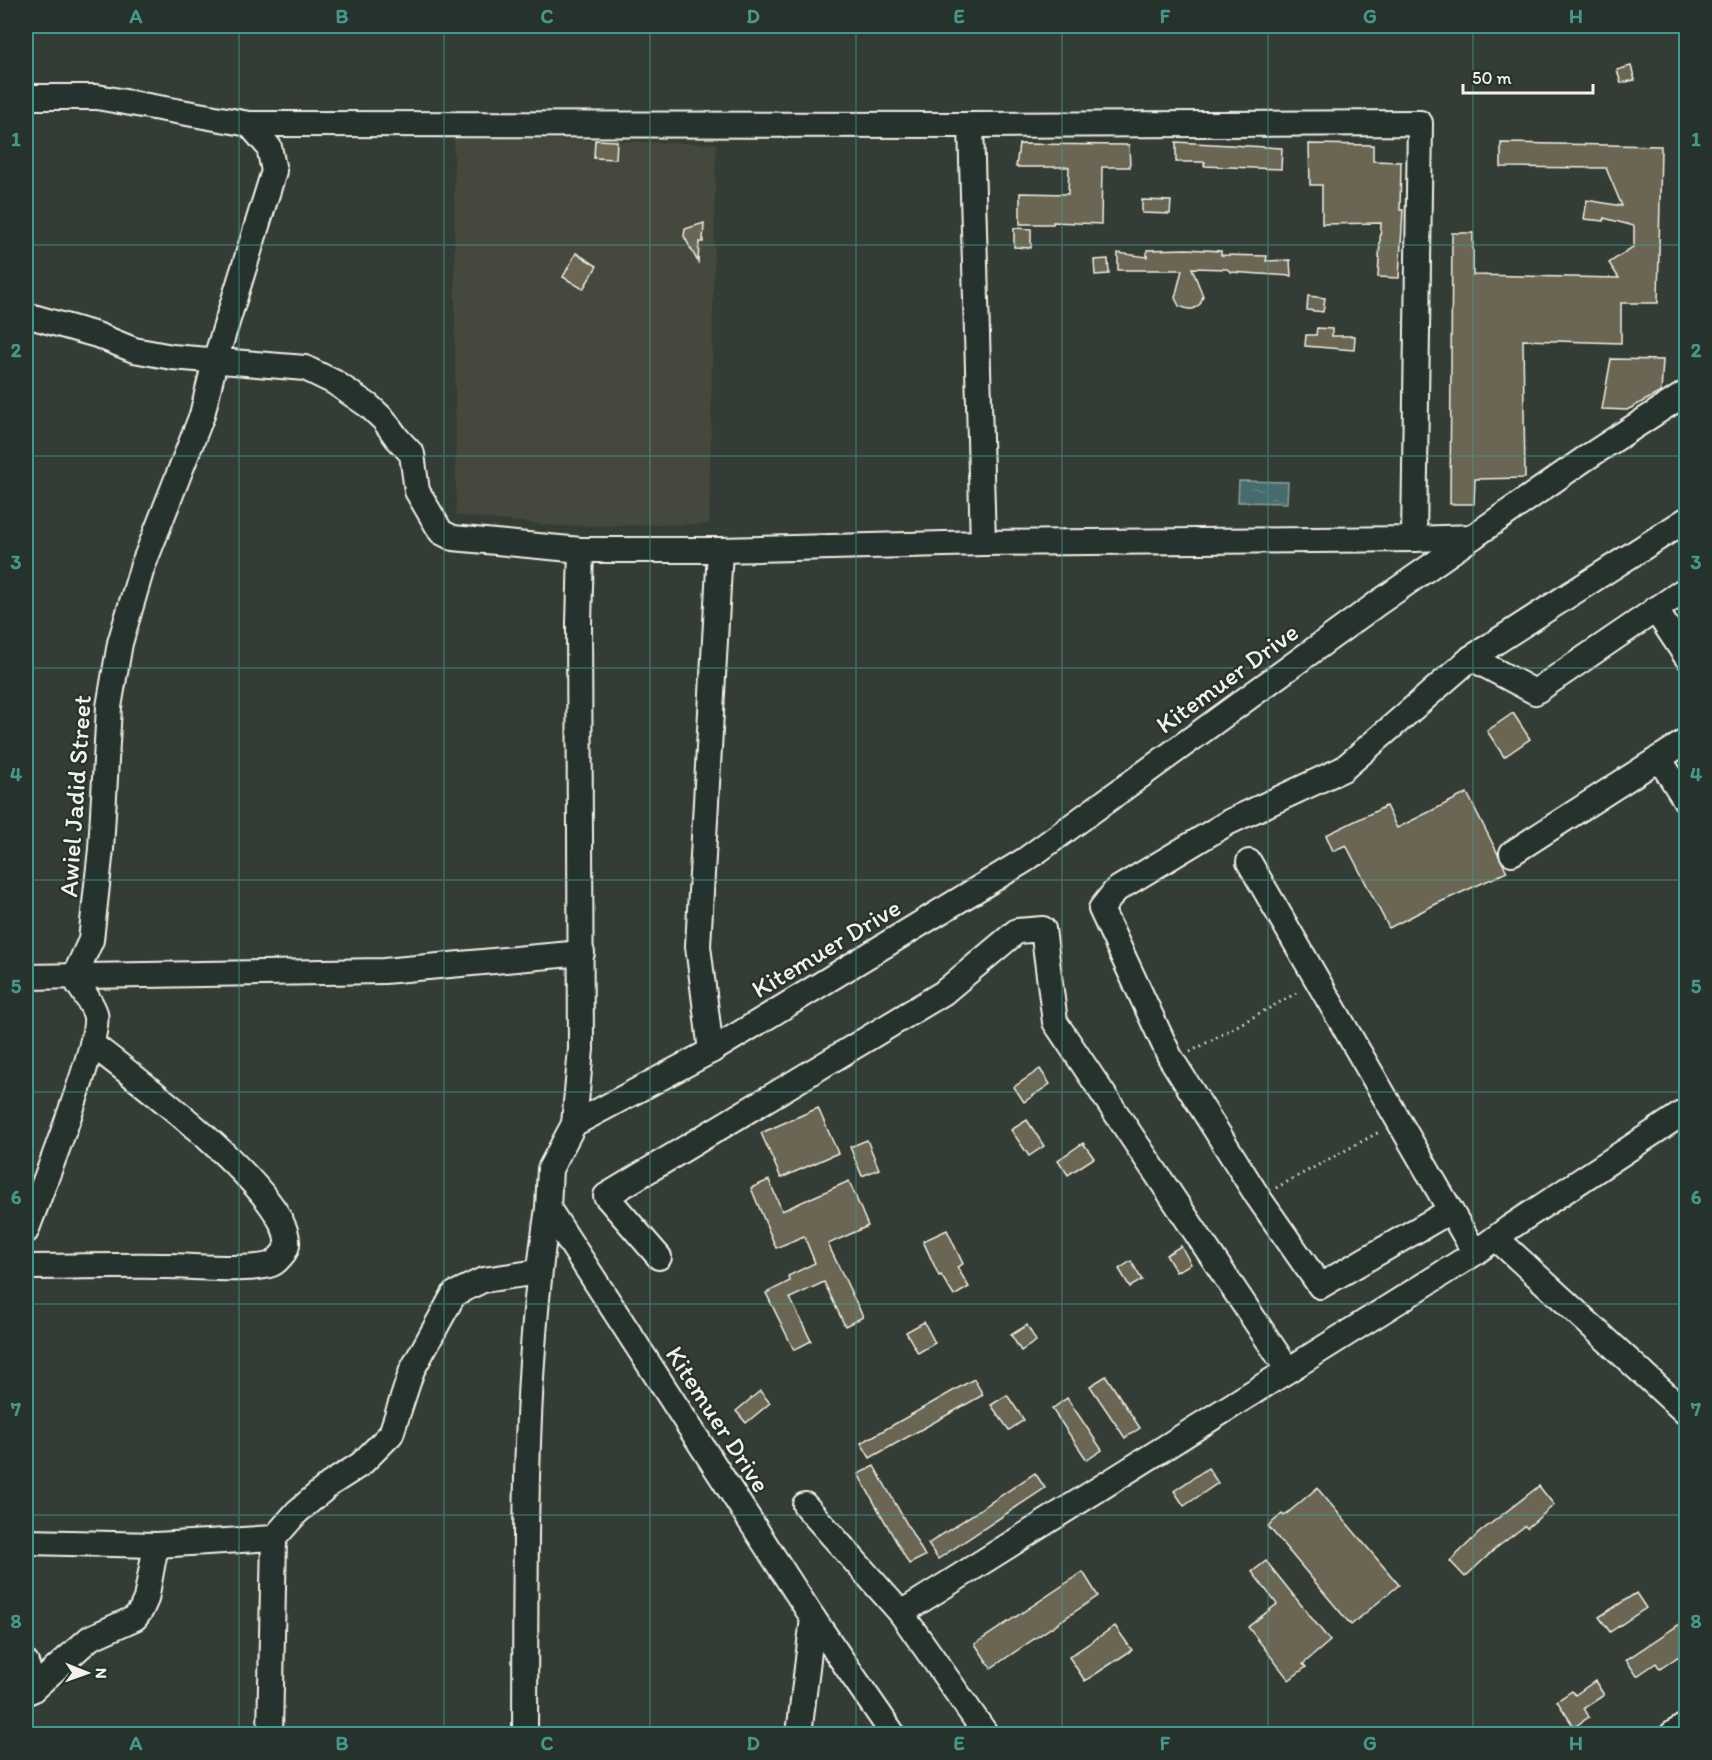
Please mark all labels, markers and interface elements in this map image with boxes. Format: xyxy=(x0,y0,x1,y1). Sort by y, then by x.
text: A xyxy=(129,4,143,28)
text: B xyxy=(336,4,349,28)
text: C xyxy=(541,4,554,28)
text: D xyxy=(746,4,760,28)
text: E xyxy=(953,4,965,28)
text: F xyxy=(1160,4,1171,28)
text: G xyxy=(1363,4,1377,28)
text: H xyxy=(1569,4,1583,28)
scale bar xyxy=(1463,57,1594,95)
text: 50 m xyxy=(1472,67,1512,89)
text: 1 xyxy=(11,127,21,151)
text: 1 xyxy=(1691,127,1701,151)
text: 2 xyxy=(11,338,22,362)
text: 2 xyxy=(1691,338,1702,362)
text: 3 xyxy=(11,550,22,574)
text: 3 xyxy=(1691,550,1702,574)
street label: Kitemuer Drive xyxy=(1150,616,1304,740)
street label: Awiel Jadid Street xyxy=(52,694,98,898)
text: 4 xyxy=(10,762,22,786)
text: 4 xyxy=(1690,762,1702,786)
street label: Kitemuer Drive xyxy=(746,891,906,1005)
text: 5 xyxy=(11,974,22,998)
text: 5 xyxy=(1691,974,1702,998)
text: 6 xyxy=(11,1185,22,1209)
text: 6 xyxy=(1691,1185,1702,1209)
street label: Kitemuer Drive xyxy=(659,1340,777,1498)
text: 7 xyxy=(10,1397,21,1421)
text: 7 xyxy=(1690,1397,1701,1421)
text: 8 xyxy=(11,1609,22,1633)
text: 8 xyxy=(1691,1609,1702,1633)
north arrow xyxy=(57,1643,117,1703)
text: N xyxy=(92,1668,111,1679)
text: A xyxy=(129,1731,143,1755)
text: B xyxy=(336,1731,349,1755)
text: C xyxy=(541,1731,554,1755)
text: D xyxy=(746,1731,760,1755)
text: E xyxy=(953,1731,965,1755)
text: F xyxy=(1160,1731,1171,1755)
text: G xyxy=(1363,1731,1377,1755)
text: H xyxy=(1569,1731,1583,1755)

